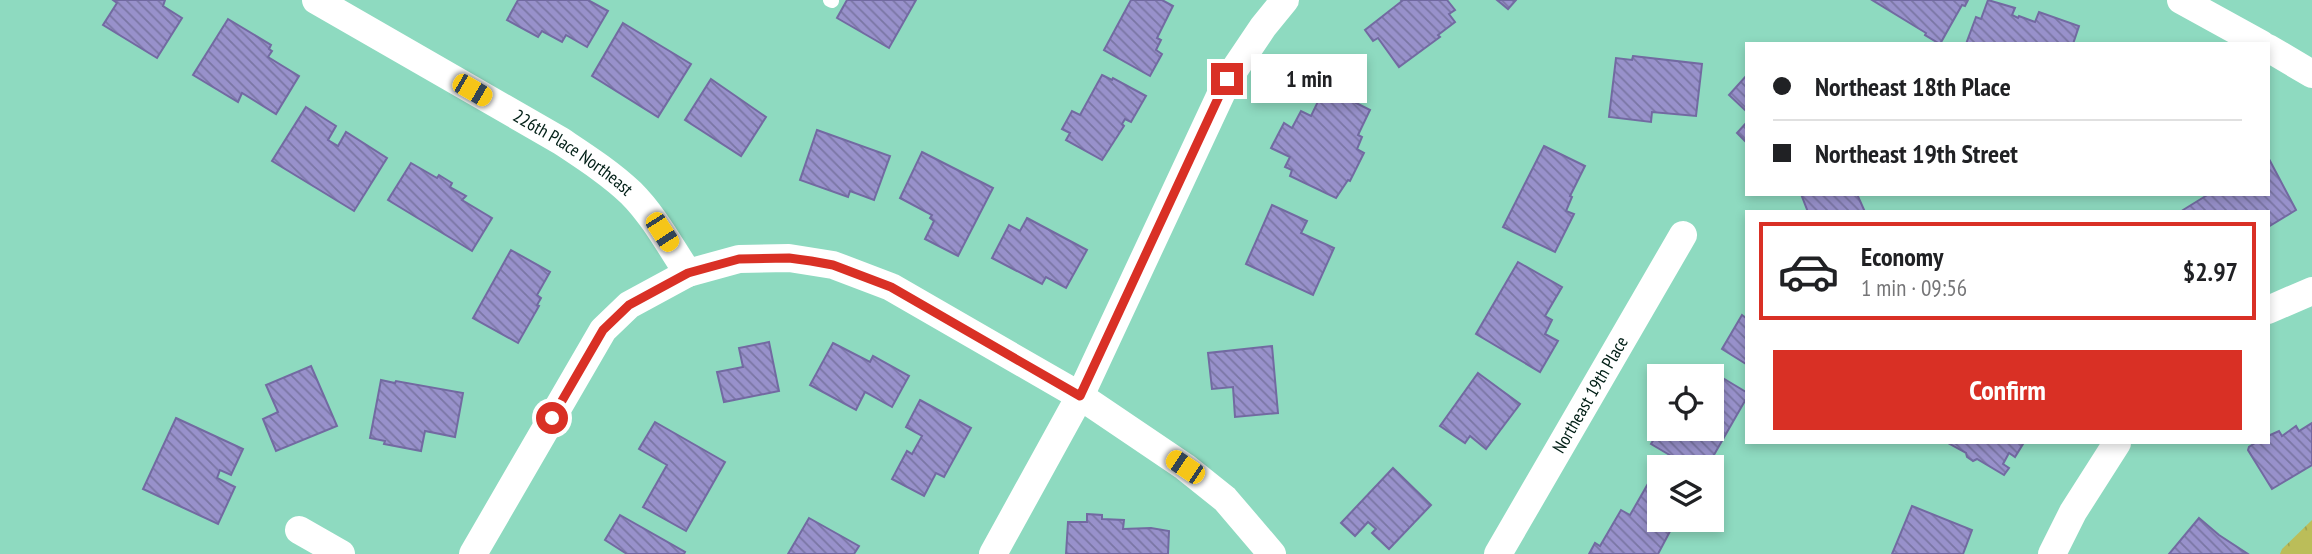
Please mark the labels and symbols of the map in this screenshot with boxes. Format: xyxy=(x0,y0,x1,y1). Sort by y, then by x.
callout: 1 min xyxy=(1252,55,1367,104)
route end xyxy=(1211,63,1243,95)
car xyxy=(449,70,496,110)
street label: 226th Place Northeast xyxy=(509,104,638,200)
car xyxy=(642,209,683,255)
street label: Northeast 19th Place xyxy=(1547,332,1633,457)
route start xyxy=(536,402,568,434)
car xyxy=(1162,447,1209,487)

